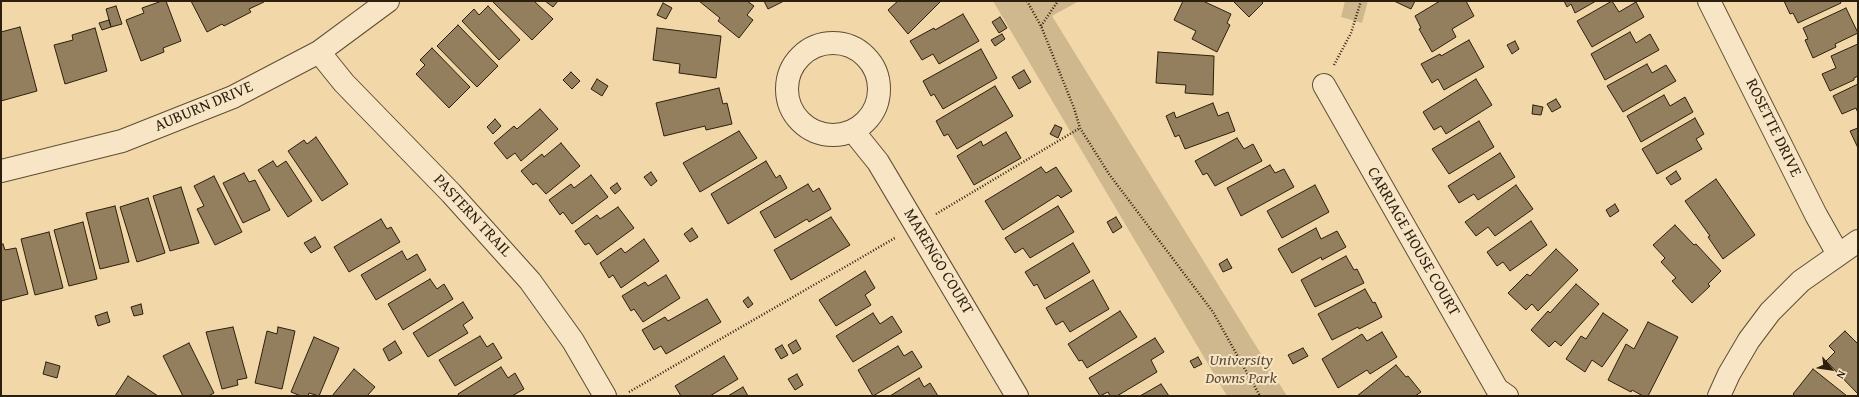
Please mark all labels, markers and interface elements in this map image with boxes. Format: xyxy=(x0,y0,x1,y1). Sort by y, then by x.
street label: ROSETTE DRIVE xyxy=(1741,76,1805,180)
street label: AUBURN DRIVE xyxy=(152,78,256,136)
street label: CARRIAGE HOUSE COURT xyxy=(1362,164,1464,320)
street label: PASTERN TRAIL xyxy=(429,171,515,261)
street label: MARENGO COURT xyxy=(899,206,977,318)
north arrow xyxy=(1811,349,1851,389)
park label: University Downs Park xyxy=(1205,351,1277,389)
text: N xyxy=(1833,368,1850,382)

